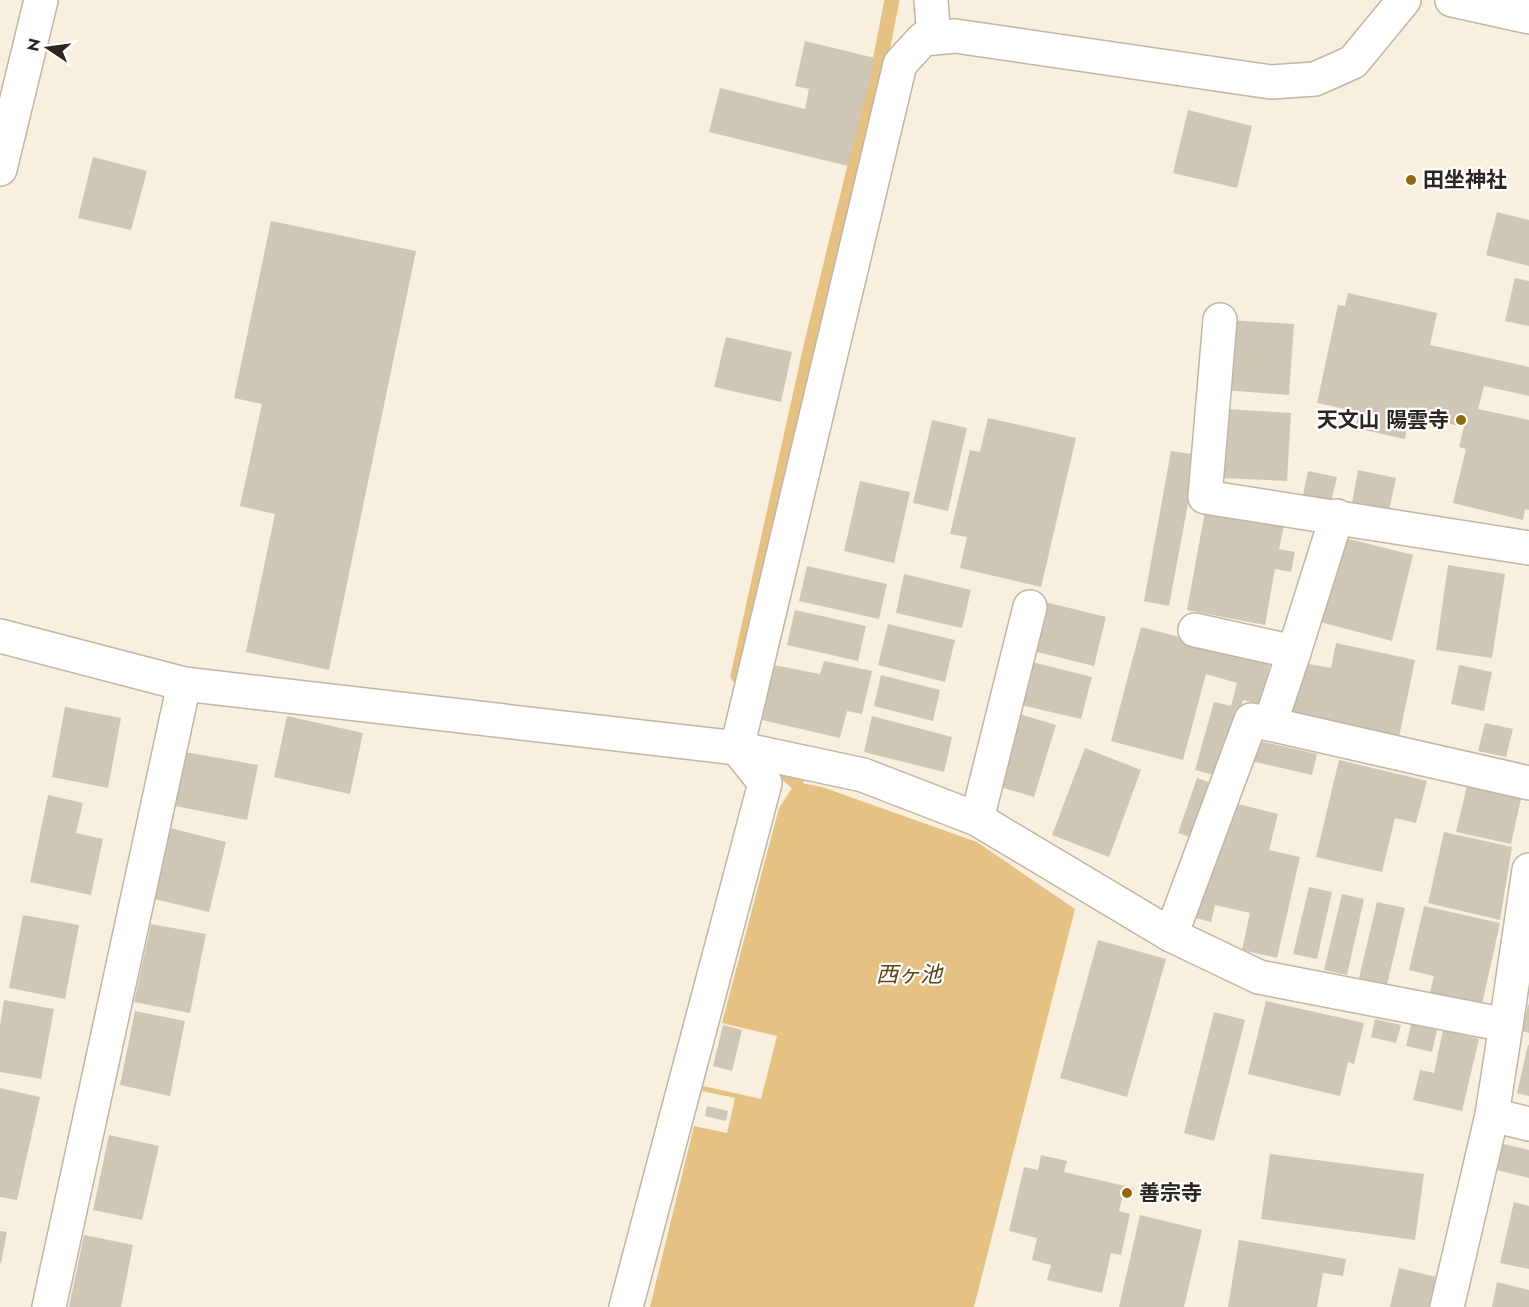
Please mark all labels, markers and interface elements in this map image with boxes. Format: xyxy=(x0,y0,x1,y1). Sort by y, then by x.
north arrow xyxy=(18,18,78,78)
text: N xyxy=(21,36,47,54)
place label: 田坐神社 xyxy=(1423,165,1507,195)
marker: 田坐神社 xyxy=(1404,173,1418,187)
place label: 天文山 陽雲寺 xyxy=(1317,405,1449,435)
marker: 天文山 陽雲寺 xyxy=(1454,413,1468,427)
water label: 西ヶ池 xyxy=(876,958,944,990)
place label: 善宗寺 xyxy=(1139,1178,1202,1208)
marker: 善宗寺 xyxy=(1120,1186,1134,1200)

